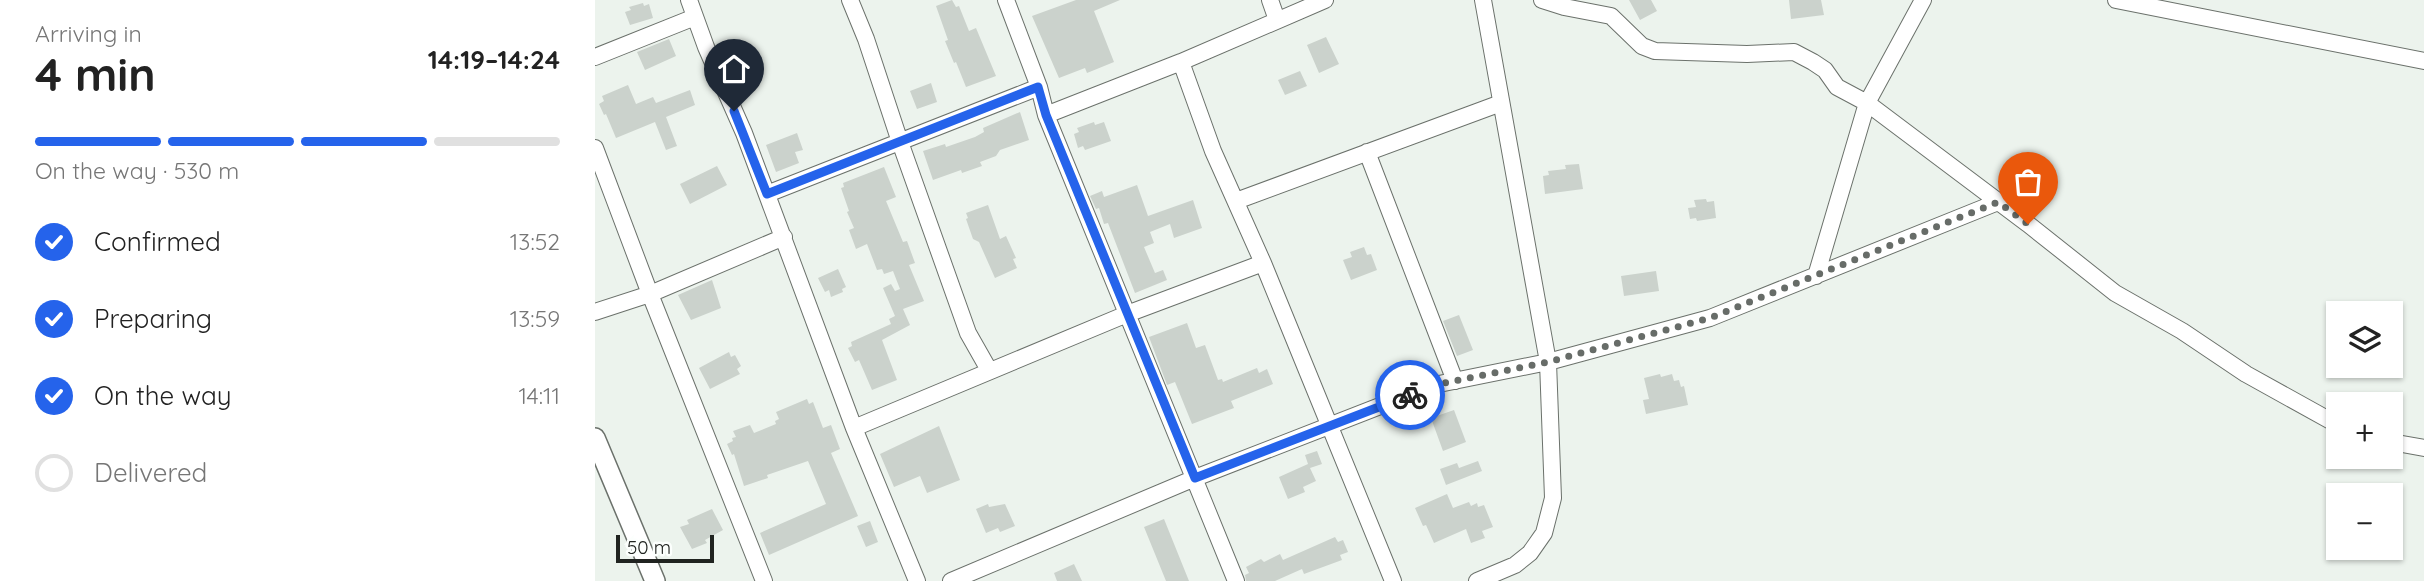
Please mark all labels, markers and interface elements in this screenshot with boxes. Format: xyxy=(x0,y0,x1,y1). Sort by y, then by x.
text: Arriving in xyxy=(35,19,142,48)
pin xyxy=(704,39,764,111)
text: 14:19–14:24 xyxy=(428,43,560,76)
text: 4 min xyxy=(35,45,156,103)
icon: home xyxy=(715,50,753,88)
pin xyxy=(1998,152,2058,224)
text: On the way · 530 m xyxy=(35,156,239,185)
icon: bag xyxy=(2009,163,2047,201)
icon: check xyxy=(35,223,73,261)
text: Confirmed xyxy=(94,225,221,258)
text: 13:52 xyxy=(510,227,560,256)
icon: check xyxy=(35,300,73,338)
map controls xyxy=(2326,301,2403,560)
button: layers xyxy=(2326,301,2403,378)
text: Preparing xyxy=(94,302,212,335)
text: 13:59 xyxy=(510,304,560,333)
courier xyxy=(1375,360,1445,430)
icon: bike xyxy=(1391,376,1429,414)
icon: check xyxy=(35,377,73,415)
text: On the way xyxy=(94,379,232,412)
text: 14:11 xyxy=(518,381,560,410)
button: + xyxy=(2326,392,2403,469)
text: Delivered xyxy=(94,456,207,489)
button: − xyxy=(2326,483,2403,560)
scale bar xyxy=(616,532,714,564)
text: 50 m xyxy=(627,535,671,559)

